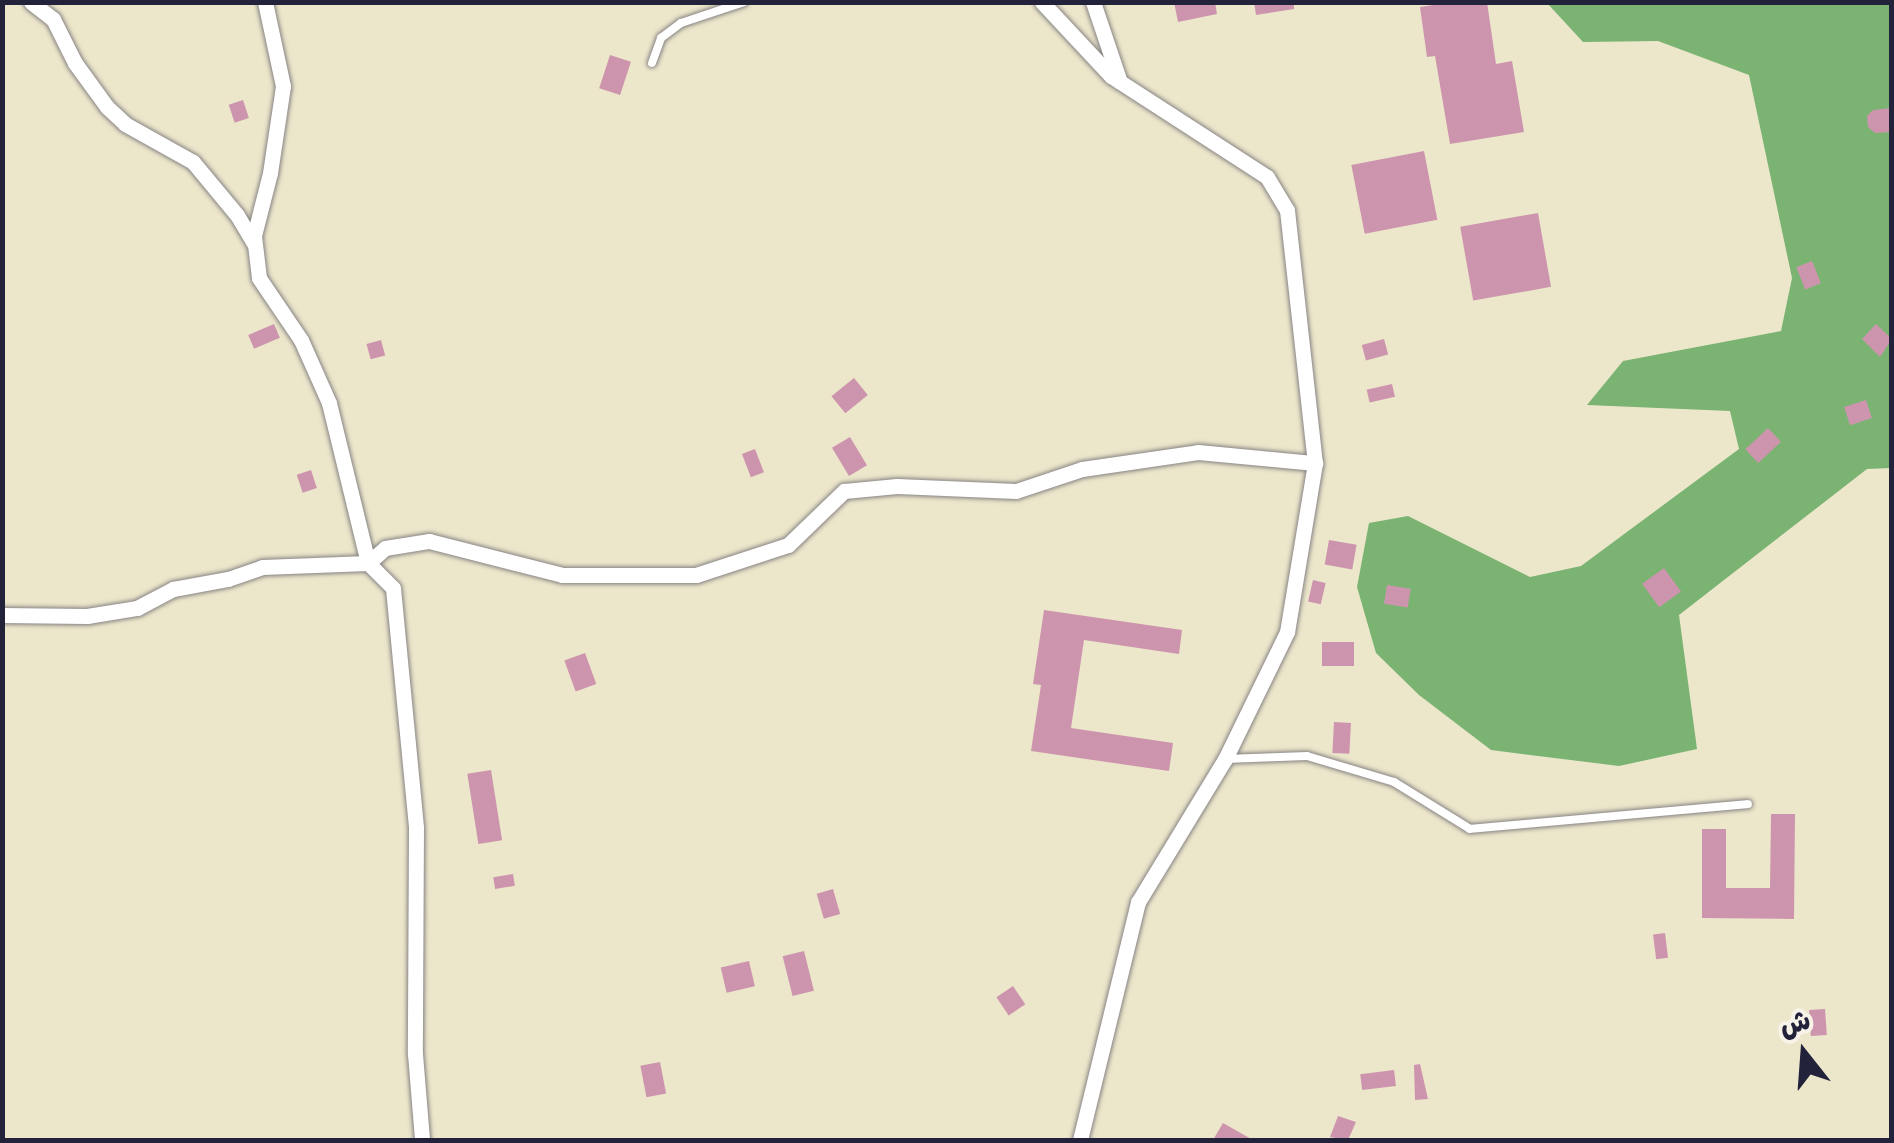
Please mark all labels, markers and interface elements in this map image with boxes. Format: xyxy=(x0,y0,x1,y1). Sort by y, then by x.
north arrow xyxy=(1754,1003,1854,1103)
text: ش xyxy=(1776,1004,1815,1044)

